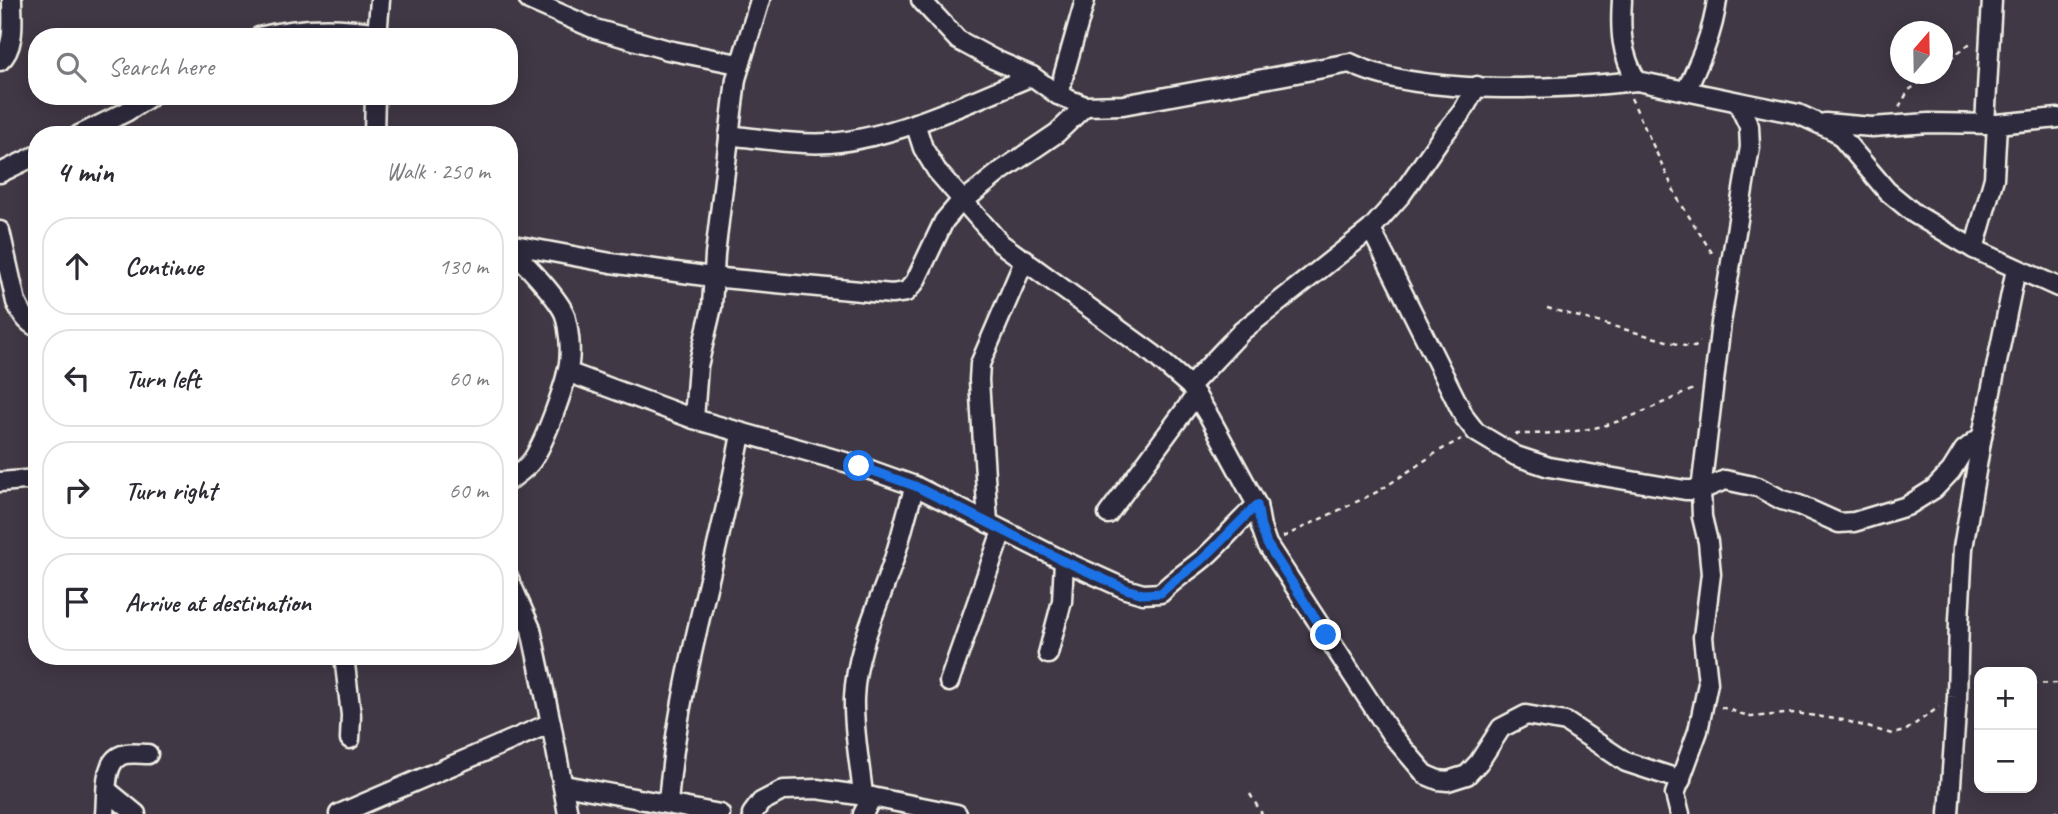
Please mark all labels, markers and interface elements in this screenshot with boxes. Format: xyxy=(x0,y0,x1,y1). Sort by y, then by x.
north arrow xyxy=(1890,21,1953,84)
search box xyxy=(28,28,518,105)
icon: search xyxy=(52,48,90,86)
text: Search here xyxy=(108,50,214,83)
text: 4 min xyxy=(56,153,113,191)
text: Walk · 250 m xyxy=(386,157,490,186)
icon: ahead xyxy=(58,247,96,285)
text: Continue xyxy=(125,250,203,283)
text: 130 m xyxy=(439,252,488,281)
icon: left xyxy=(58,359,96,397)
text: Turn left xyxy=(125,362,200,395)
text: 60 m xyxy=(449,364,488,393)
route start xyxy=(843,450,874,481)
icon: right xyxy=(58,471,96,509)
text: Turn right xyxy=(125,474,216,507)
text: 60 m xyxy=(449,476,488,505)
icon: arrive xyxy=(58,583,96,621)
text: Arrive at destination xyxy=(125,586,311,619)
route end xyxy=(1310,619,1341,650)
map controls xyxy=(1974,667,2037,793)
button: + xyxy=(1974,667,2037,730)
button: − xyxy=(1974,730,2037,793)

